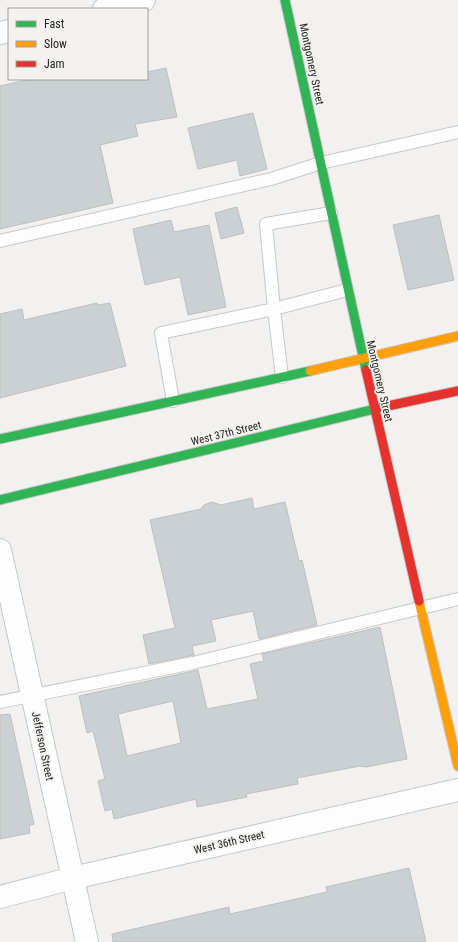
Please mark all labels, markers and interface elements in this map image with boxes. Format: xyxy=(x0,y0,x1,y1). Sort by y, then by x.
legend xyxy=(8,8,148,80)
text: Fast xyxy=(44,17,65,31)
street label: Montgomery Street xyxy=(297,22,327,106)
text: Slow xyxy=(44,37,67,51)
text: Jam xyxy=(44,57,65,71)
street label: Montgomery Street xyxy=(364,339,395,423)
street label: West 37th Street xyxy=(190,418,263,448)
street label: Jefferson Street xyxy=(29,711,56,782)
street label: West 36th Street xyxy=(193,828,266,857)

